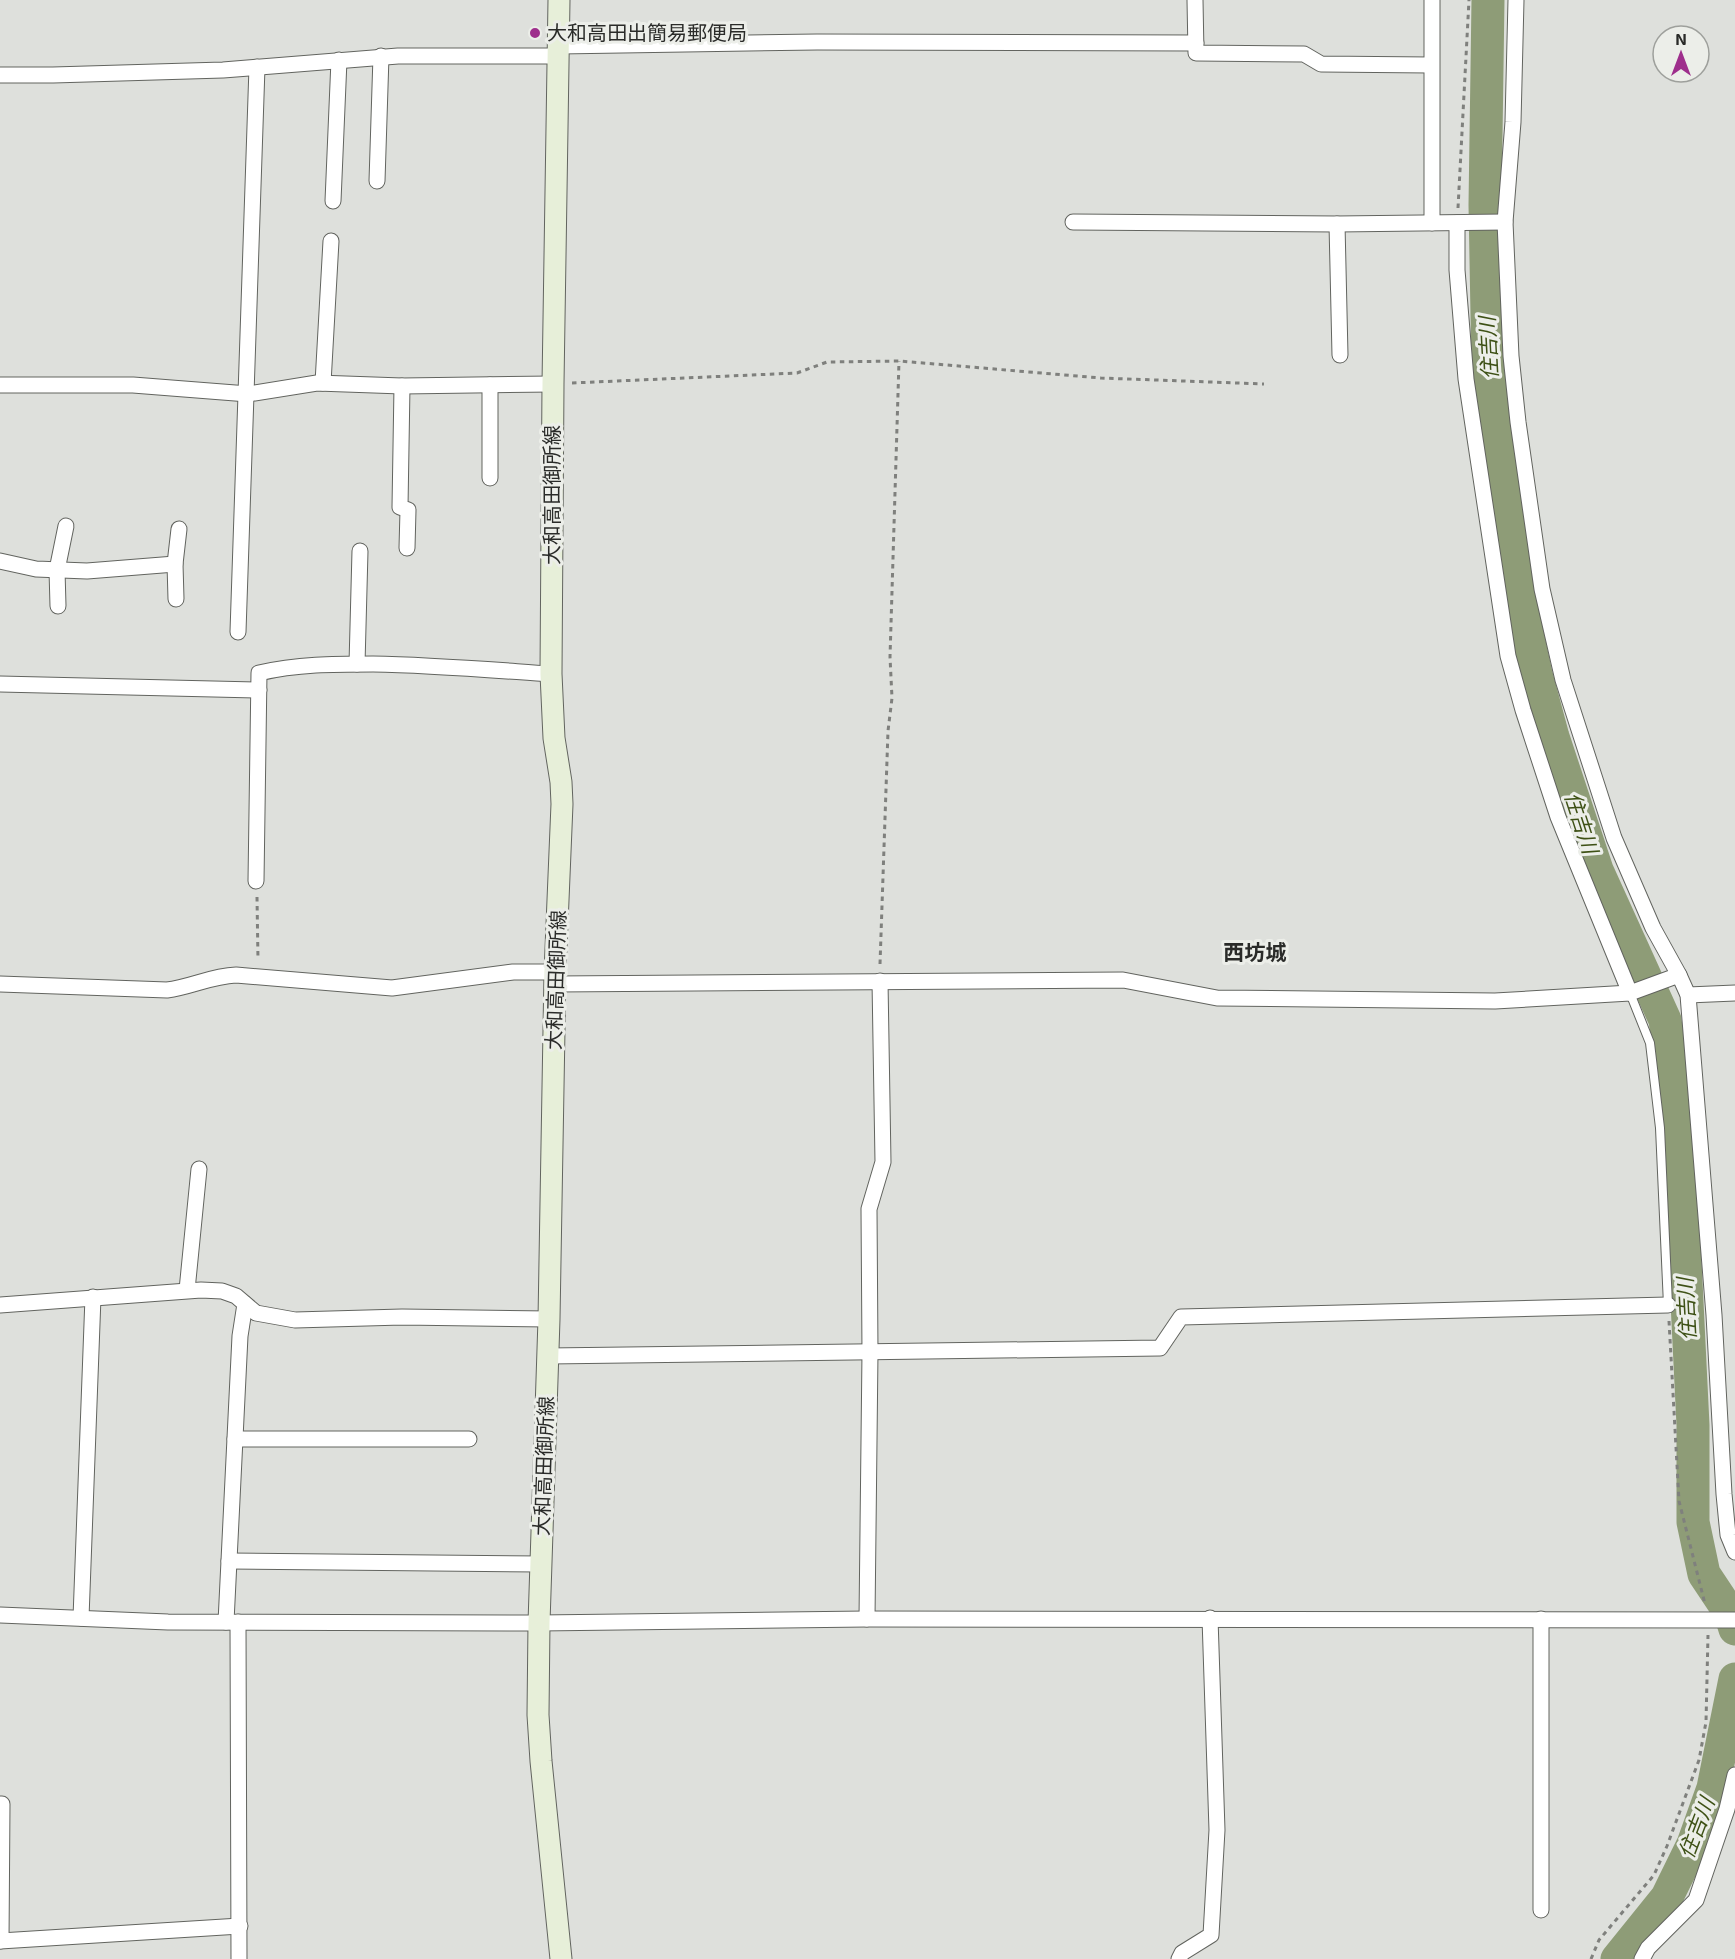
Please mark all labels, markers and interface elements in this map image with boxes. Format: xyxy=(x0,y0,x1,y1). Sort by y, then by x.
place label: 大和高田出簡易郵便局 xyxy=(547,20,747,44)
north arrow xyxy=(1651,24,1711,84)
marker: 大和高田出簡易郵便局 xyxy=(528,26,542,40)
text: N xyxy=(1675,29,1687,48)
water label: 住吉川 xyxy=(1473,314,1502,380)
street label: 大和高田御所線 xyxy=(539,425,563,565)
water label: 住吉川 xyxy=(1561,789,1605,858)
street label: 大和高田御所線 xyxy=(541,910,569,1050)
district label: 西坊城 xyxy=(1224,939,1287,964)
water label: 住吉川 xyxy=(1671,1275,1700,1341)
street label: 大和高田御所線 xyxy=(529,1396,557,1536)
water label: 住吉川 xyxy=(1673,1792,1719,1861)

